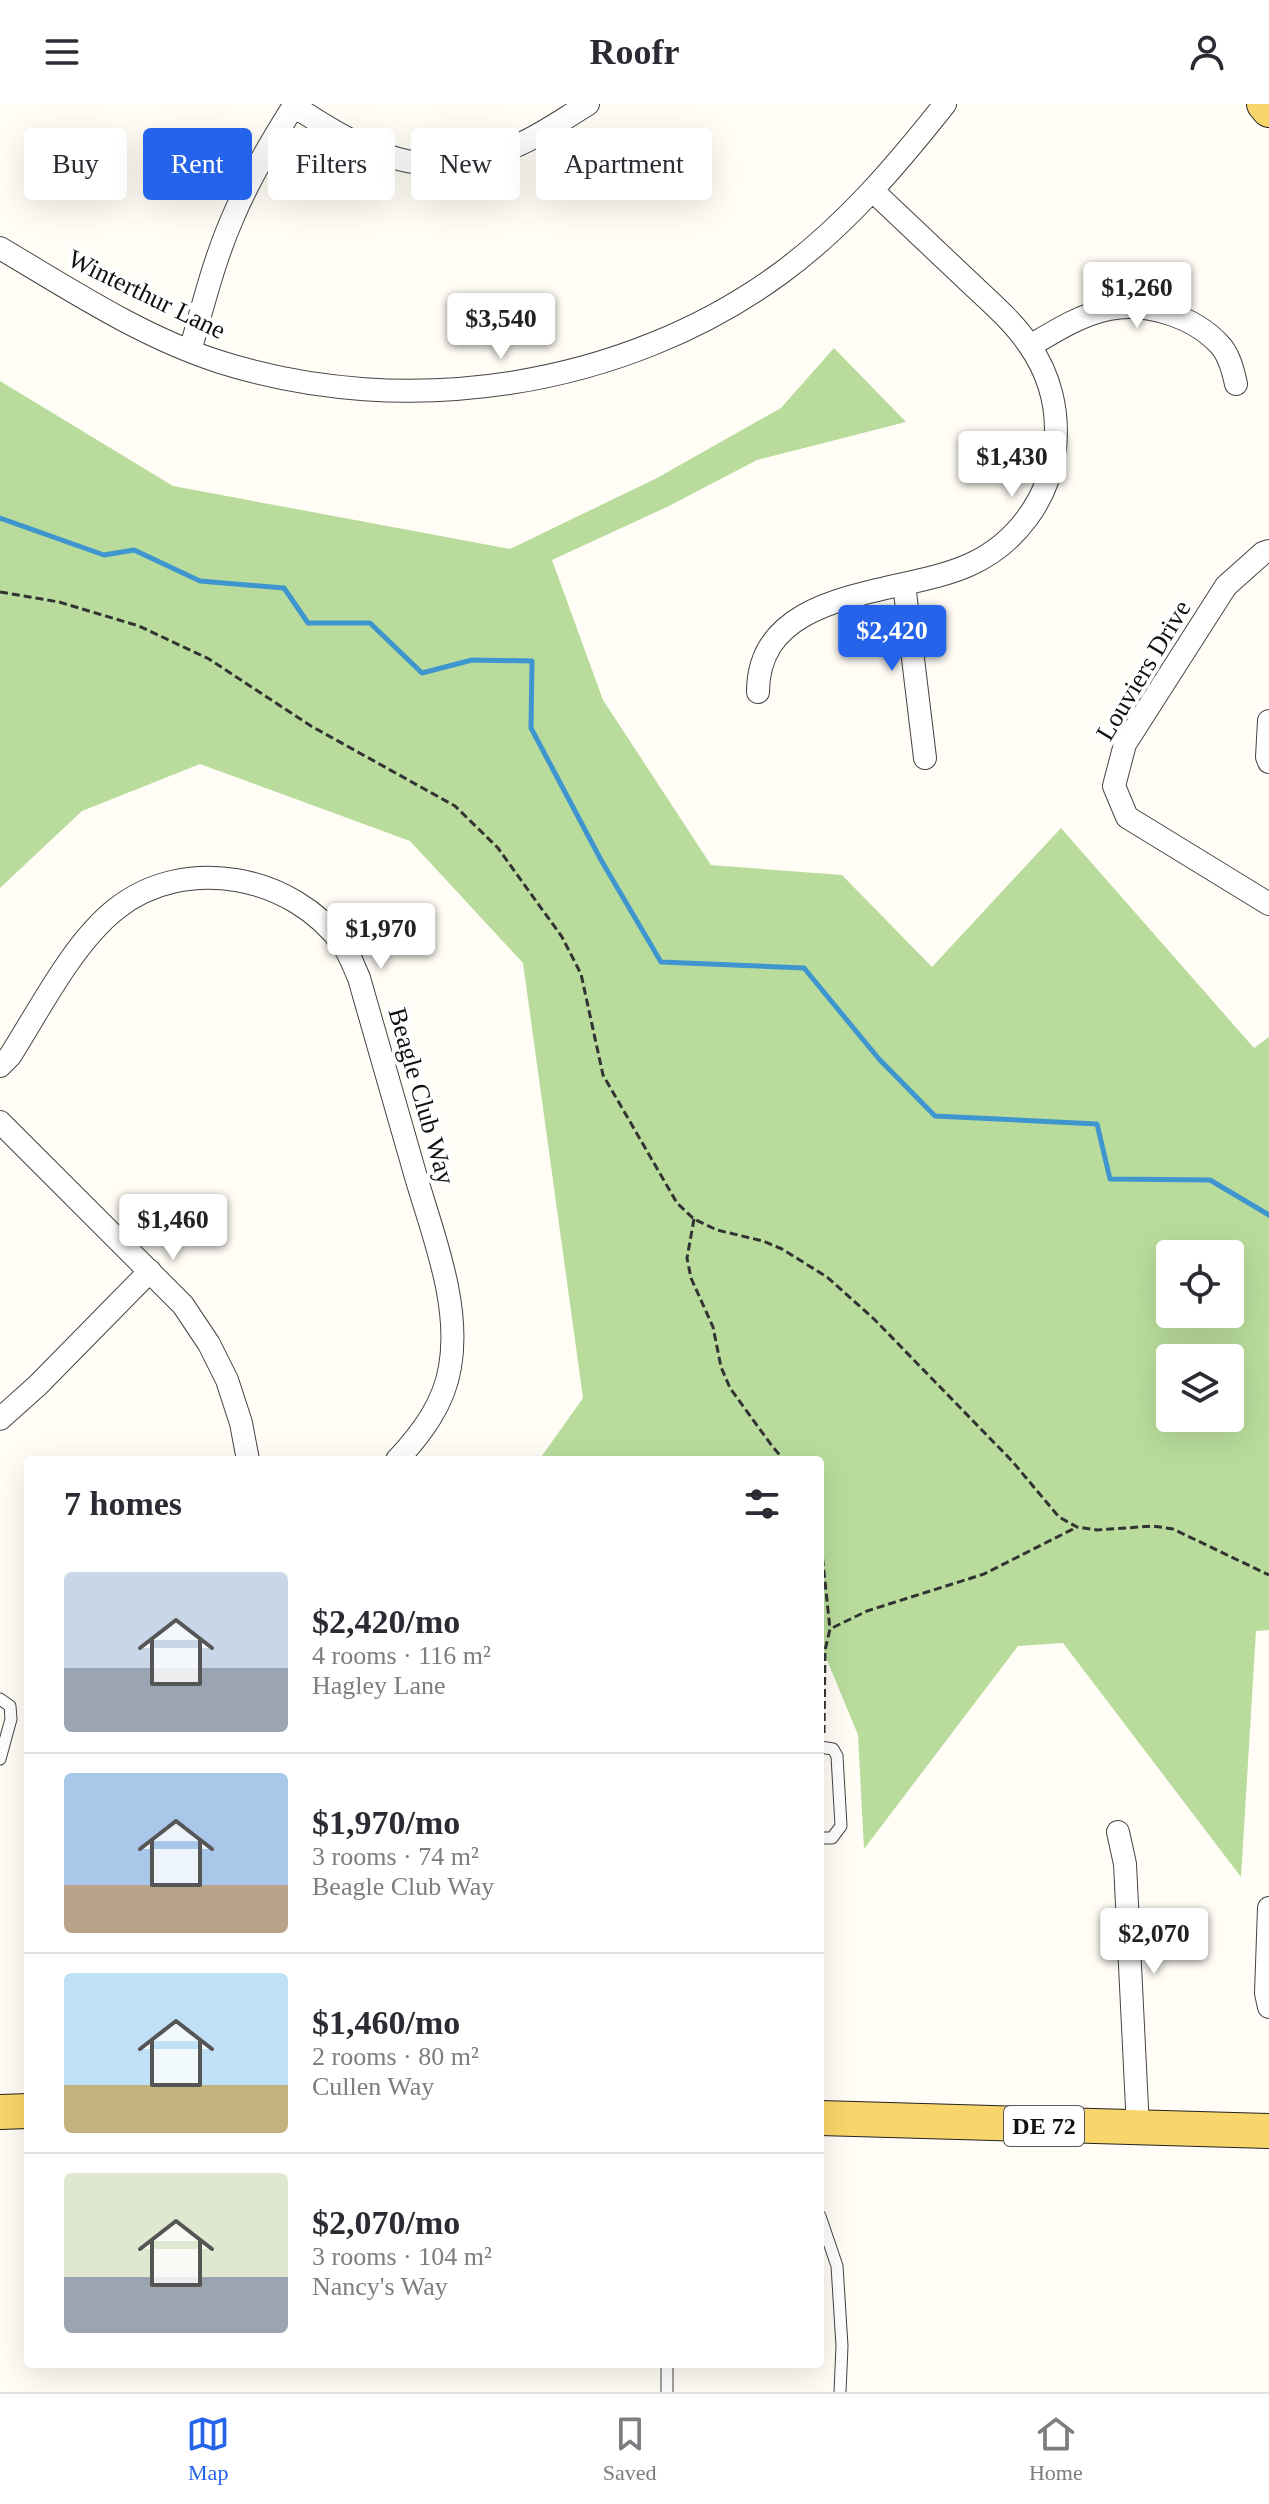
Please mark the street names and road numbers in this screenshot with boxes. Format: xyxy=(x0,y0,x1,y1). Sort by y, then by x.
street label: Winterthur Lane xyxy=(63,244,230,345)
street label: Louviers Drive xyxy=(1090,595,1197,745)
street label: Beagle Club Way xyxy=(382,1005,461,1188)
road number: DE 72 xyxy=(1004,2106,1084,2146)

